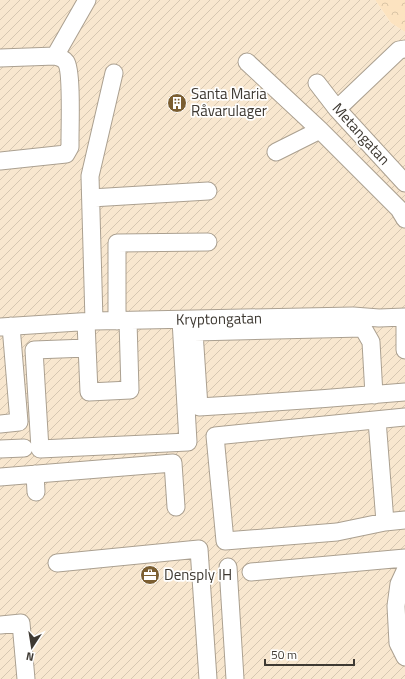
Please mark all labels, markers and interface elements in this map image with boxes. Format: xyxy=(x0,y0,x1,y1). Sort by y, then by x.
place label: Santa Maria Råvarulager xyxy=(191,82,267,122)
building icon: Santa Maria Råvarulager xyxy=(166,92,188,114)
street label: Metangatan xyxy=(327,97,396,170)
street label: Kryptongatan xyxy=(176,306,262,331)
place label: Densply IH xyxy=(164,563,232,586)
office icon: Densply IH xyxy=(139,564,161,586)
north arrow xyxy=(12,627,52,667)
scale bar xyxy=(265,641,354,667)
text: 50 m xyxy=(271,645,297,664)
text: N xyxy=(25,648,35,665)

